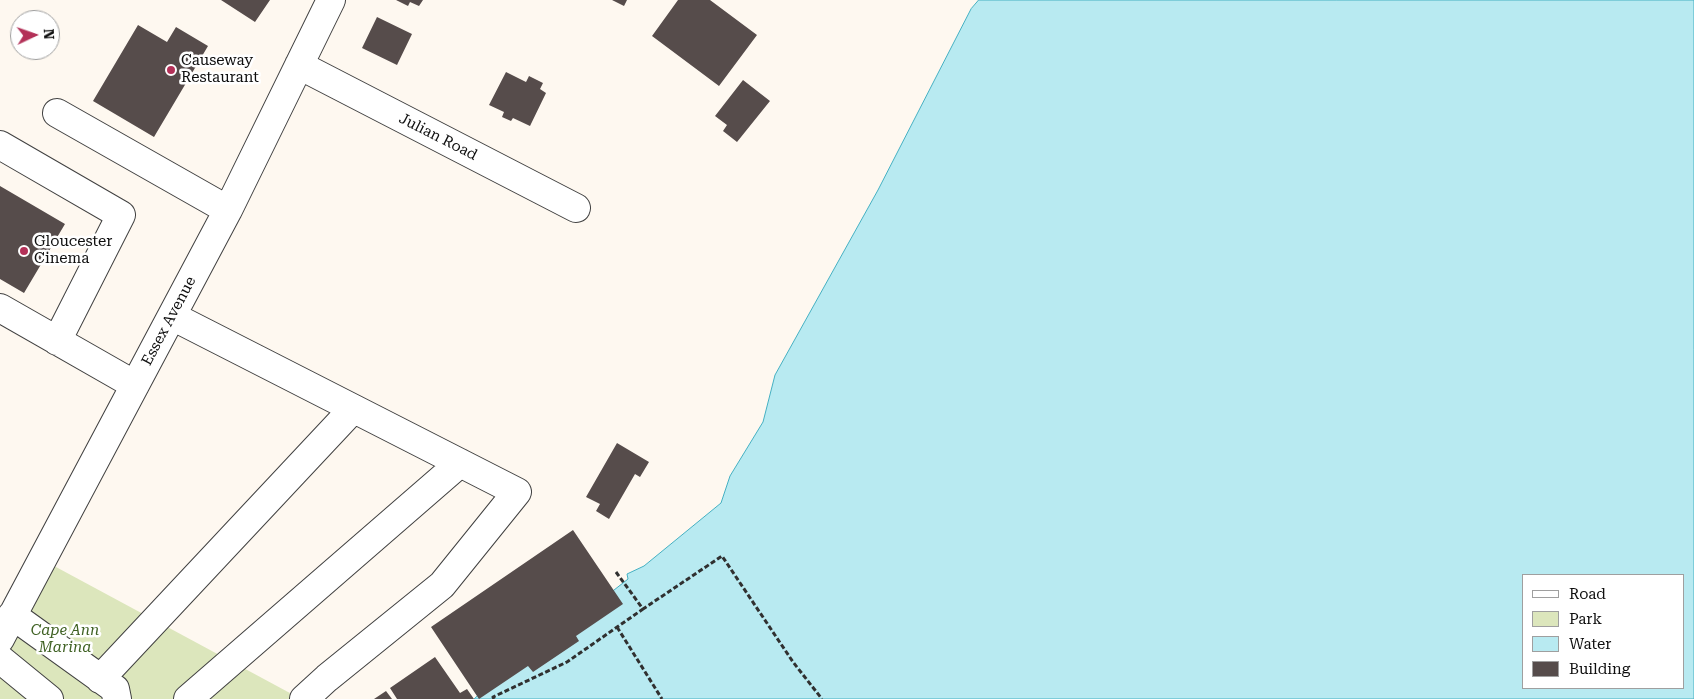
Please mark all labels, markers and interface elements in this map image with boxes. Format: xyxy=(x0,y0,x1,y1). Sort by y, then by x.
north arrow xyxy=(10,10,60,60)
text: N xyxy=(41,28,57,40)
place label: Causeway Restaurant xyxy=(181,52,259,87)
marker: Causeway Restaurant xyxy=(165,64,177,76)
street label: Julian Road xyxy=(396,110,480,164)
place label: Gloucester Cinema xyxy=(34,233,112,268)
marker: Gloucester Cinema xyxy=(18,245,30,257)
street label: Essex Avenue xyxy=(138,273,200,369)
legend xyxy=(1522,574,1684,689)
text: Road xyxy=(1569,585,1606,603)
text: Park xyxy=(1569,610,1602,628)
park label: Cape Ann Marina xyxy=(31,622,99,657)
text: Water xyxy=(1569,635,1611,653)
text: Building xyxy=(1569,660,1630,678)

